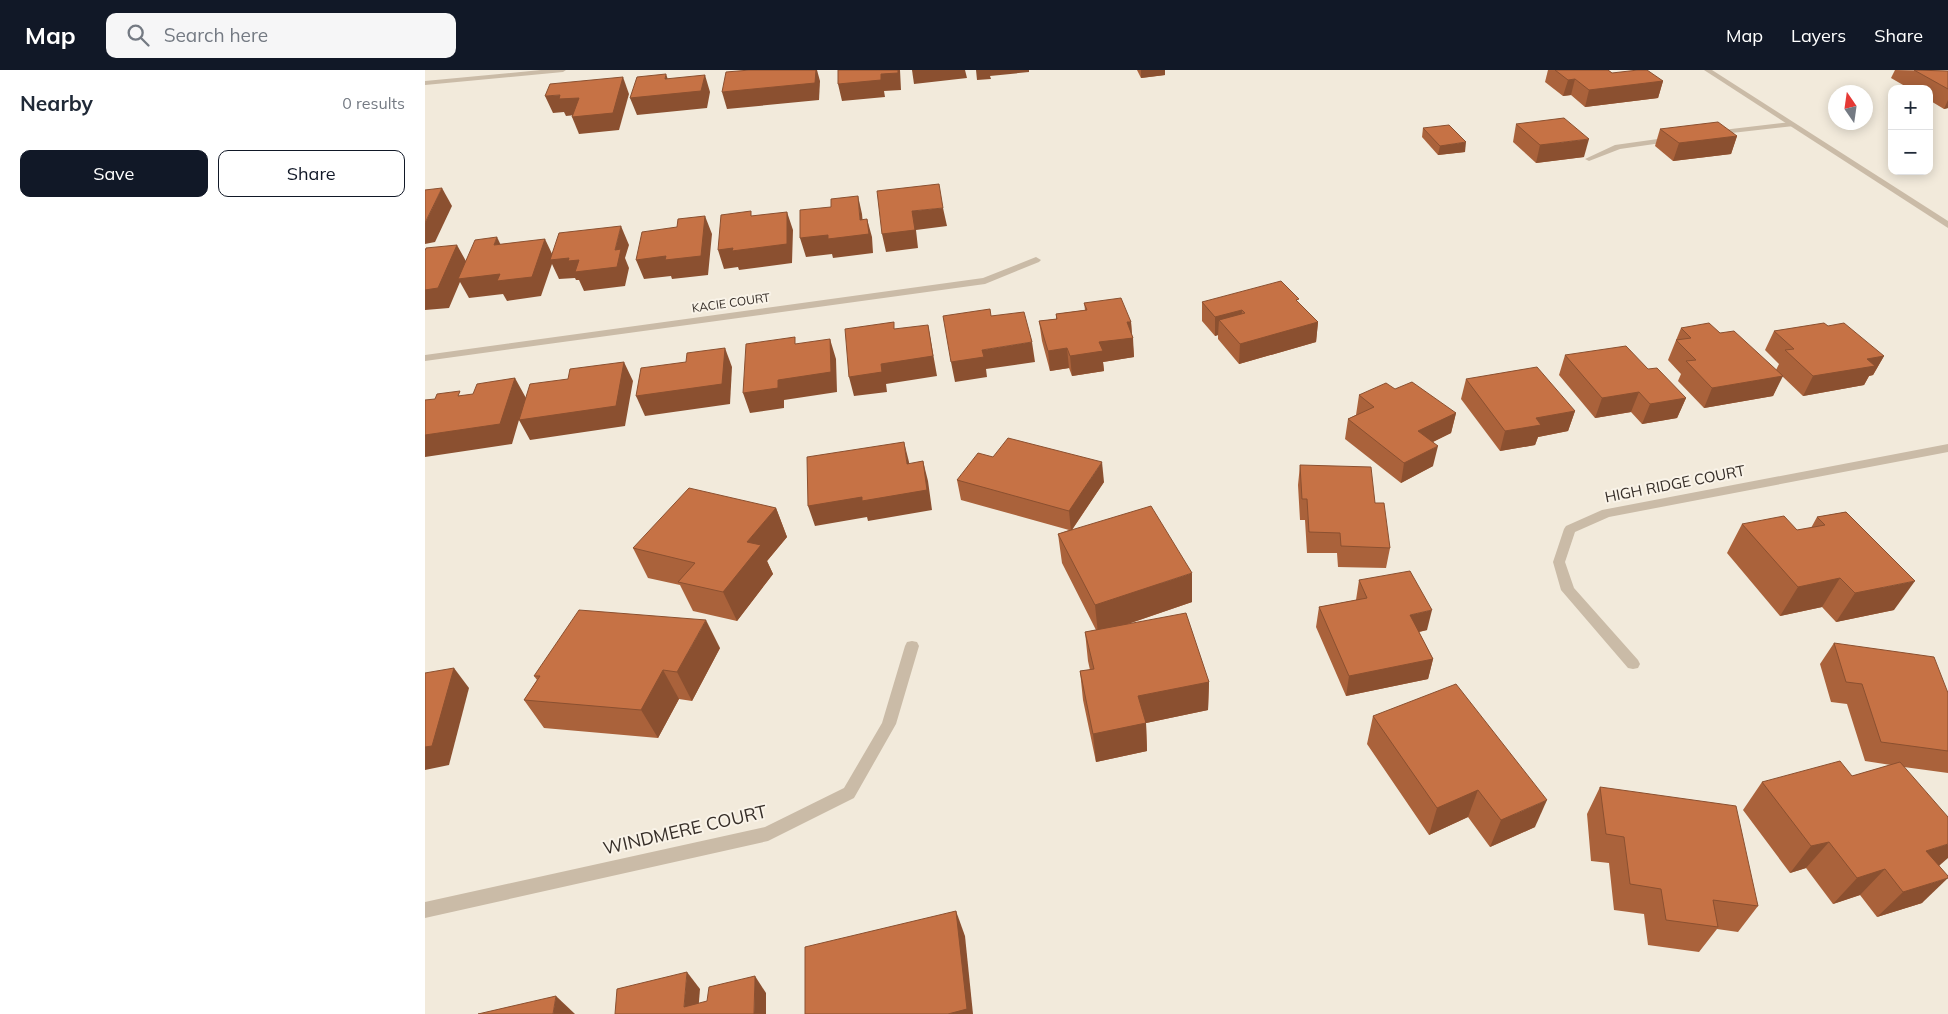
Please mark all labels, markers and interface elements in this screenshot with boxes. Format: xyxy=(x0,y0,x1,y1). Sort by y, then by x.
search box xyxy=(106,13,456,58)
text: Map xyxy=(25,20,76,50)
icon: search xyxy=(124,21,152,49)
text: Search here xyxy=(164,23,268,47)
text: Map xyxy=(1726,24,1763,47)
text: Layers xyxy=(1791,24,1846,47)
text: Share xyxy=(1874,24,1923,47)
north arrow xyxy=(1828,85,1873,130)
map controls xyxy=(1888,85,1933,175)
button: + xyxy=(1888,85,1933,130)
text: Nearby xyxy=(20,90,93,116)
text: 0 results xyxy=(342,93,405,113)
button: − xyxy=(1888,130,1933,175)
button: Save xyxy=(20,150,208,197)
button: Share xyxy=(218,150,405,197)
street label: KACIE COURT xyxy=(691,289,772,315)
street label: HIGH RIDGE COURT xyxy=(1603,461,1747,506)
street label: WINDMERE COURT xyxy=(601,799,769,860)

